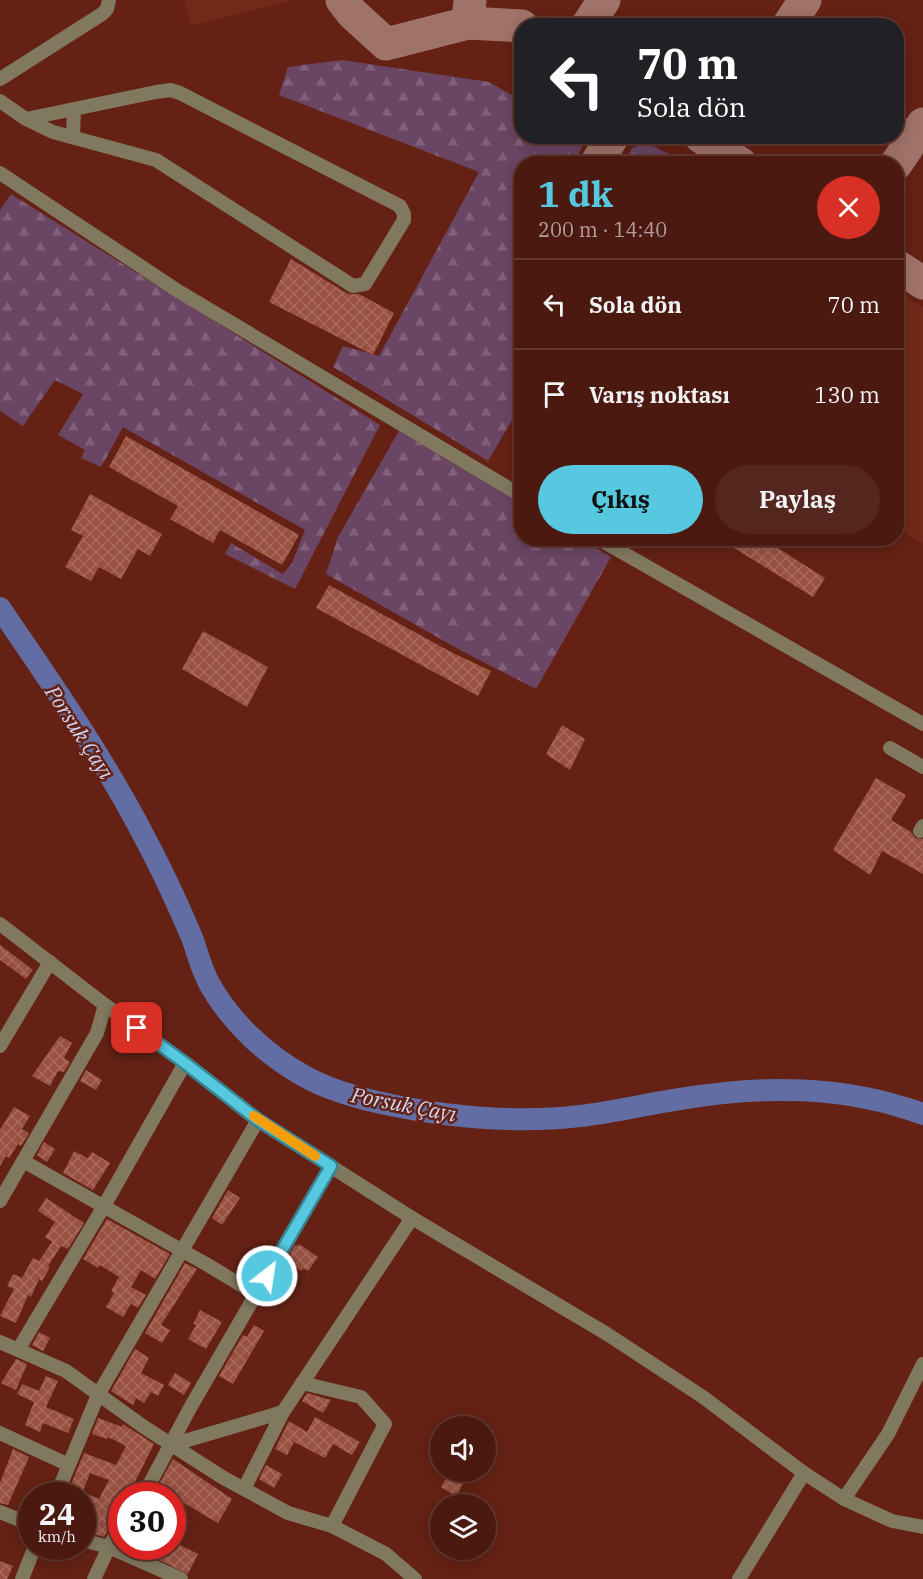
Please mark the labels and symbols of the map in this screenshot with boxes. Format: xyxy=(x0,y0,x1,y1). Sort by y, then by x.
water label: Porsuk Çayı xyxy=(39,679,121,785)
pin xyxy=(111,1002,162,1053)
water label: Porsuk Çayı xyxy=(348,1080,460,1128)
position arrow xyxy=(235,1244,299,1308)
speed limit sign: 30 xyxy=(108,1482,186,1560)

